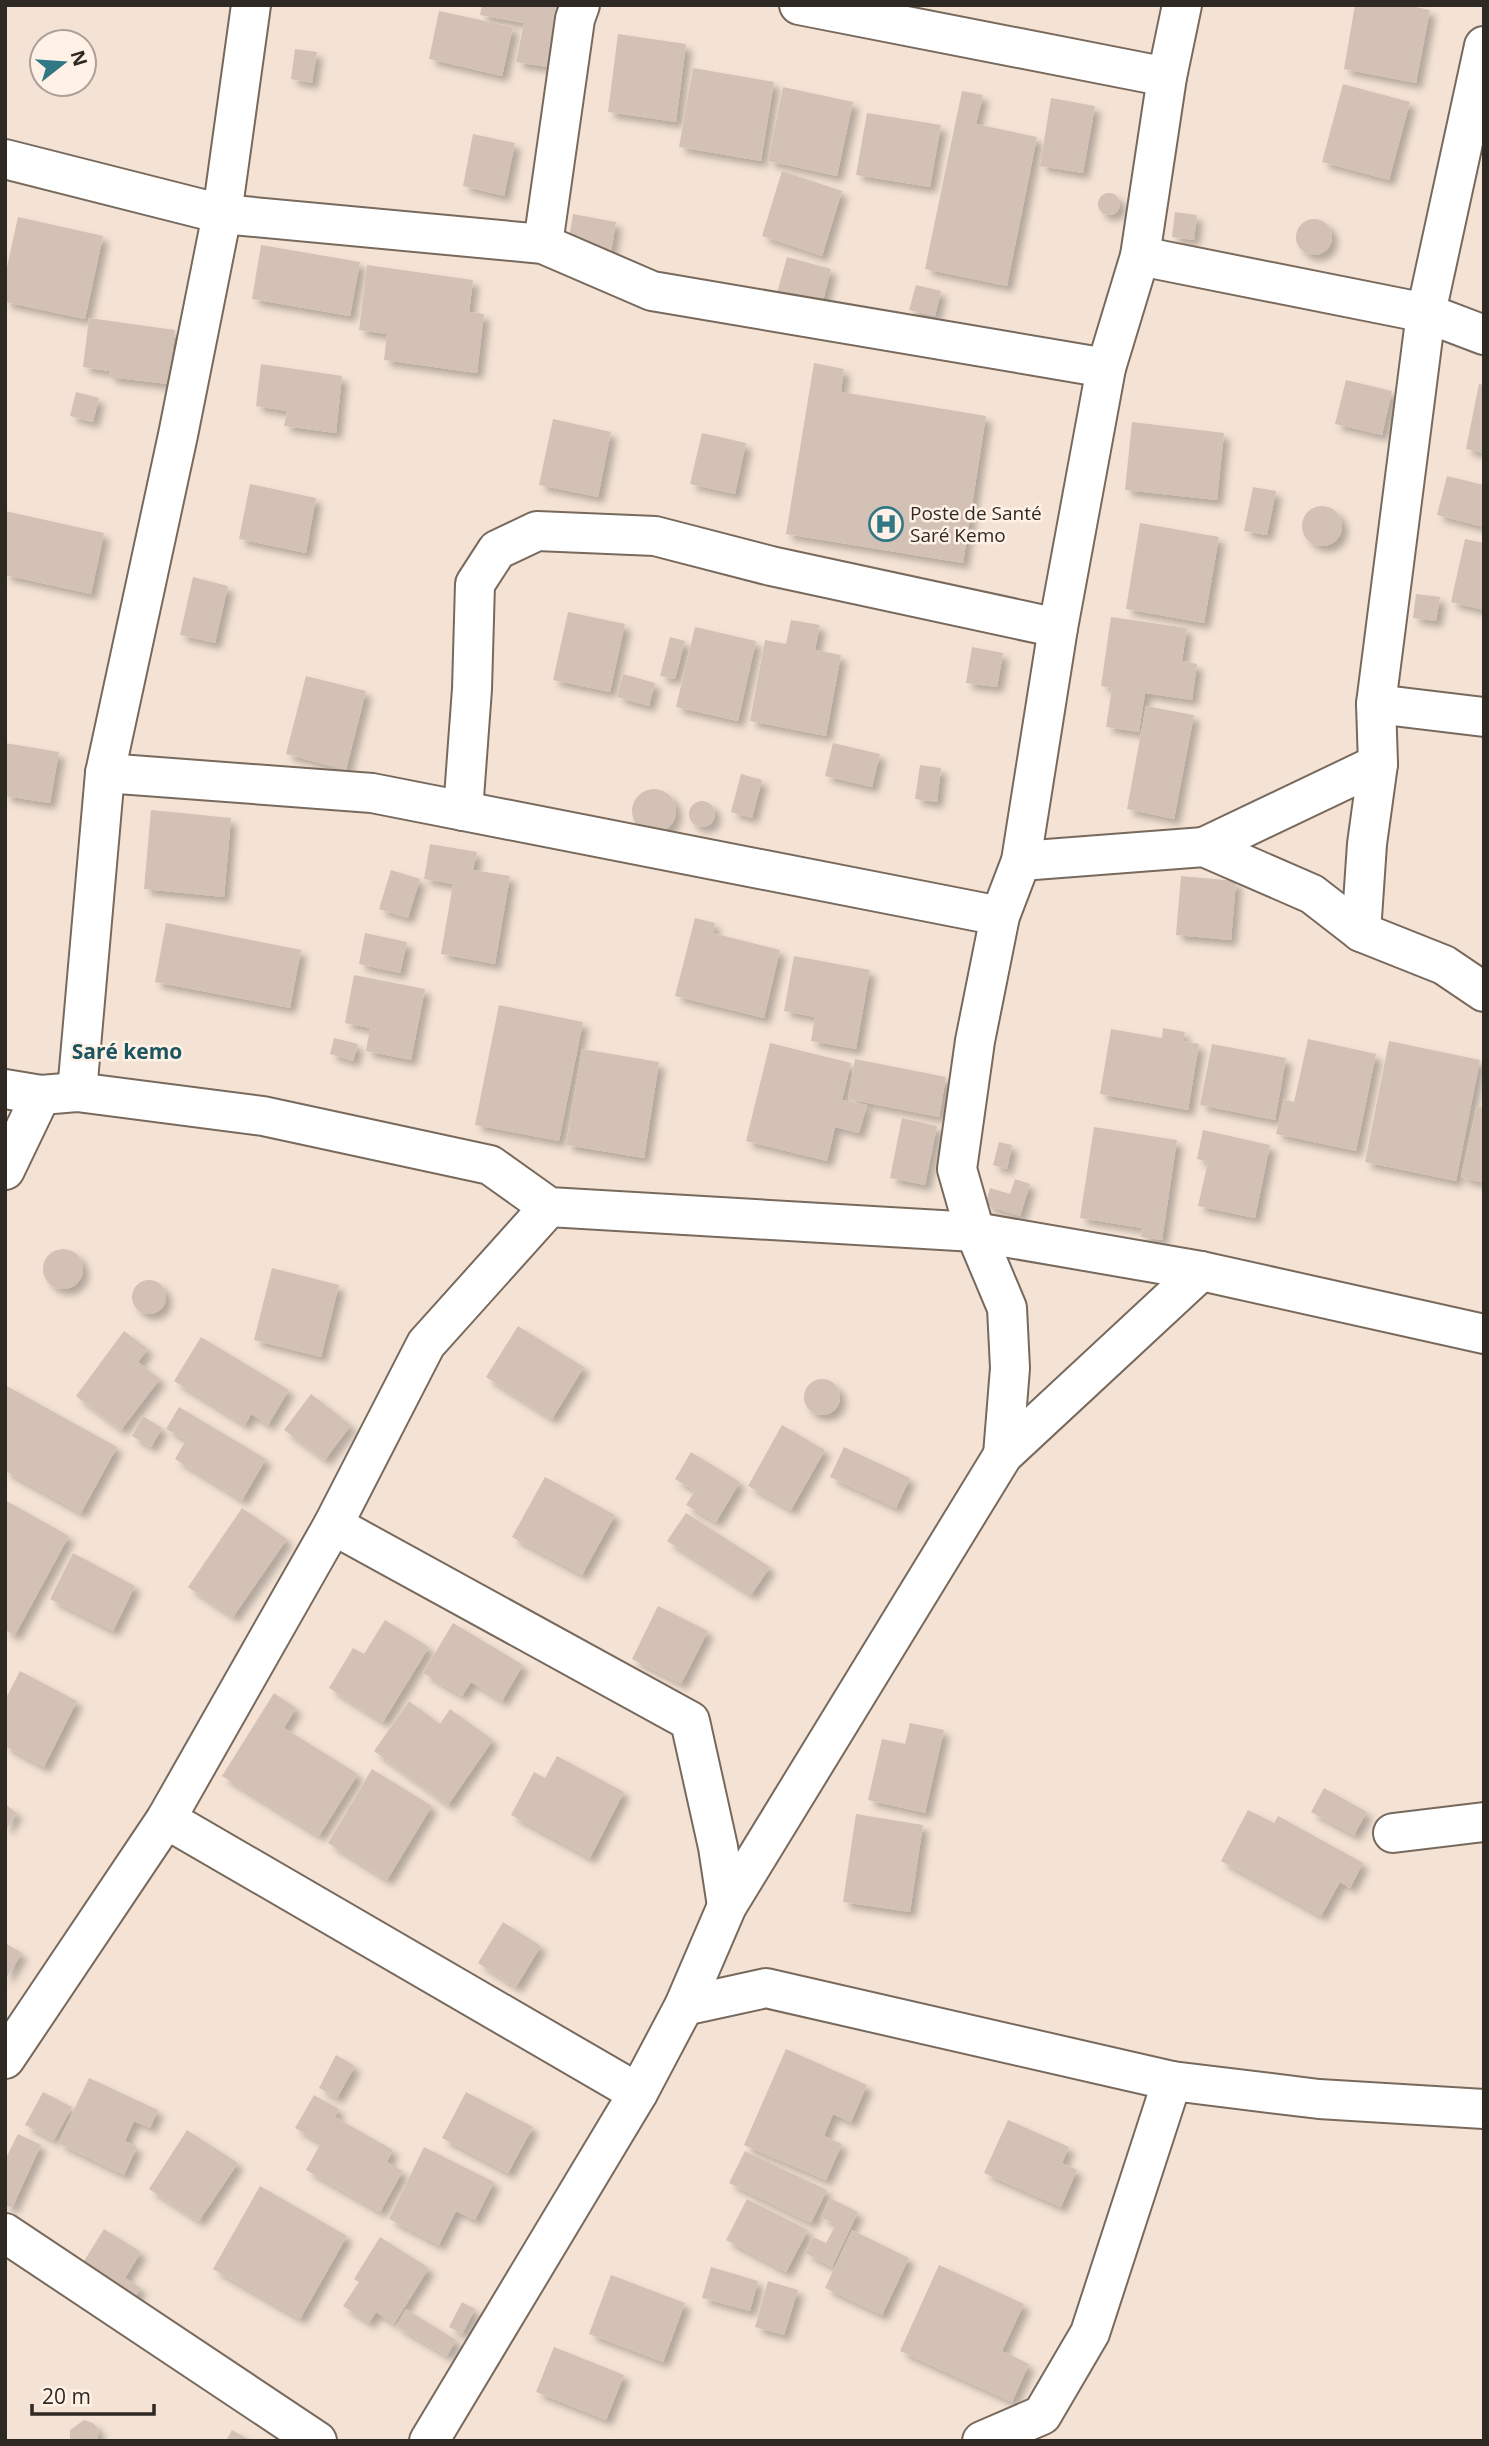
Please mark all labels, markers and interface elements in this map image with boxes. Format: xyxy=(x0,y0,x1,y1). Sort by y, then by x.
north arrow xyxy=(28,28,98,98)
text: N xyxy=(65,47,94,69)
place label: Poste de Santé Saré Kemo xyxy=(910,500,1042,548)
hospital icon: Poste de Santé Saré Kemo xyxy=(867,505,905,543)
district label: Saré kemo xyxy=(72,1037,182,1065)
scale bar xyxy=(32,2372,154,2416)
text: 20 m xyxy=(42,2382,91,2410)

